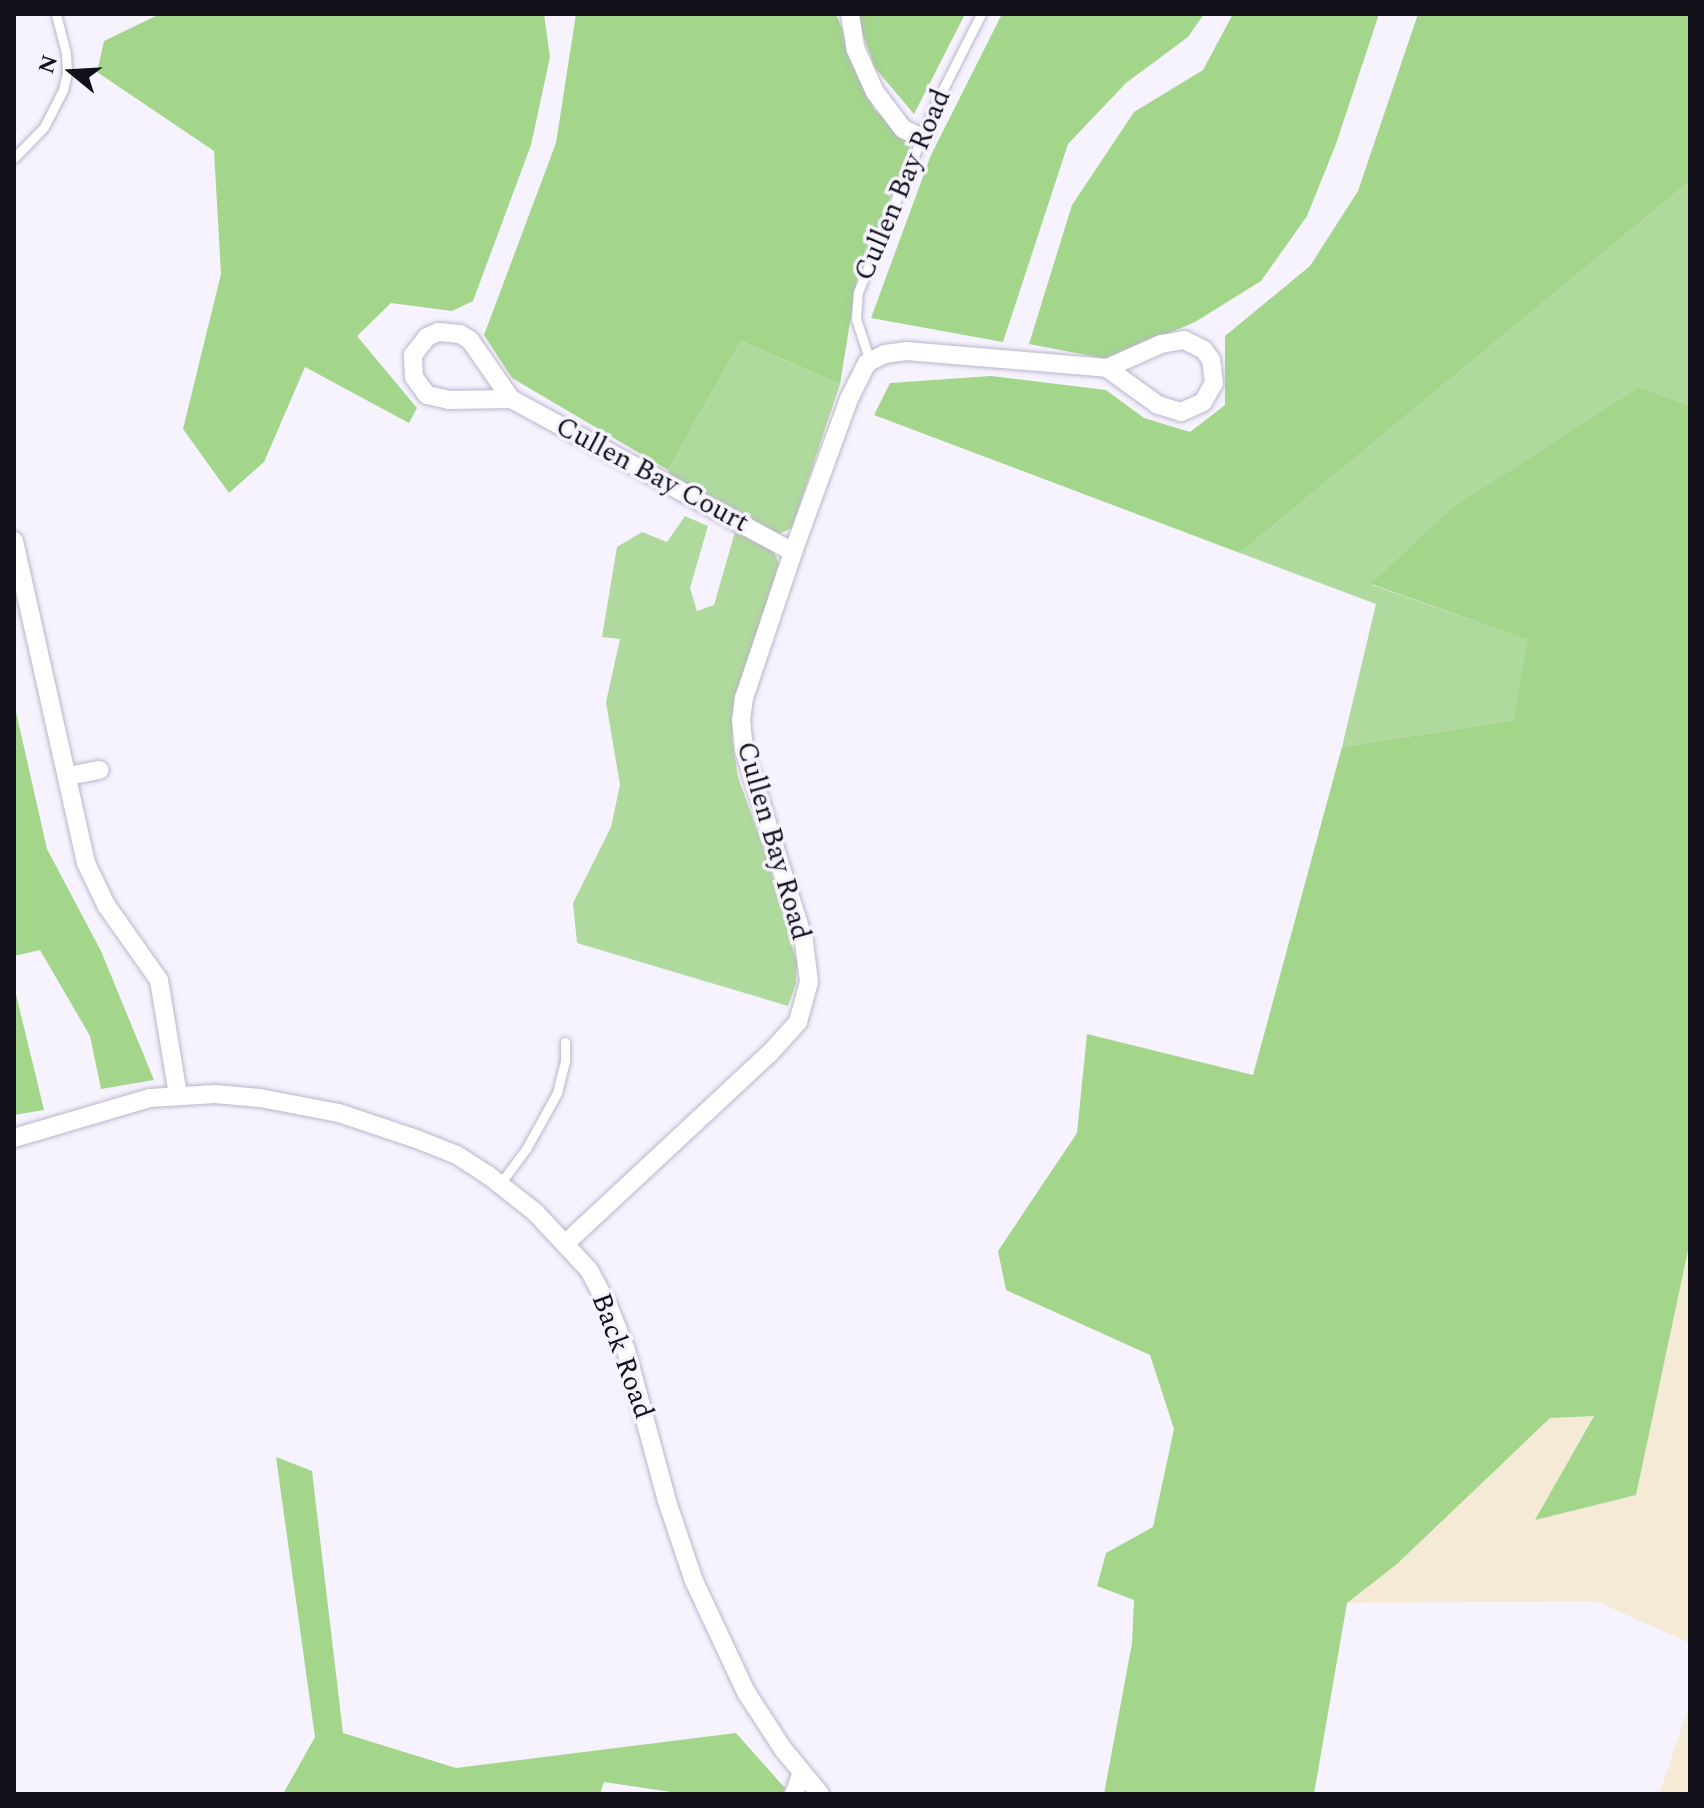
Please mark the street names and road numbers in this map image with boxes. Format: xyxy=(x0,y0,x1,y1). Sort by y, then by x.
street label: Cullen Bay Road xyxy=(848,84,958,286)
street label: Cullen Bay Court xyxy=(550,410,754,540)
street label: Cullen Bay Road xyxy=(729,738,817,944)
street label: Back Road xyxy=(584,1289,660,1423)

